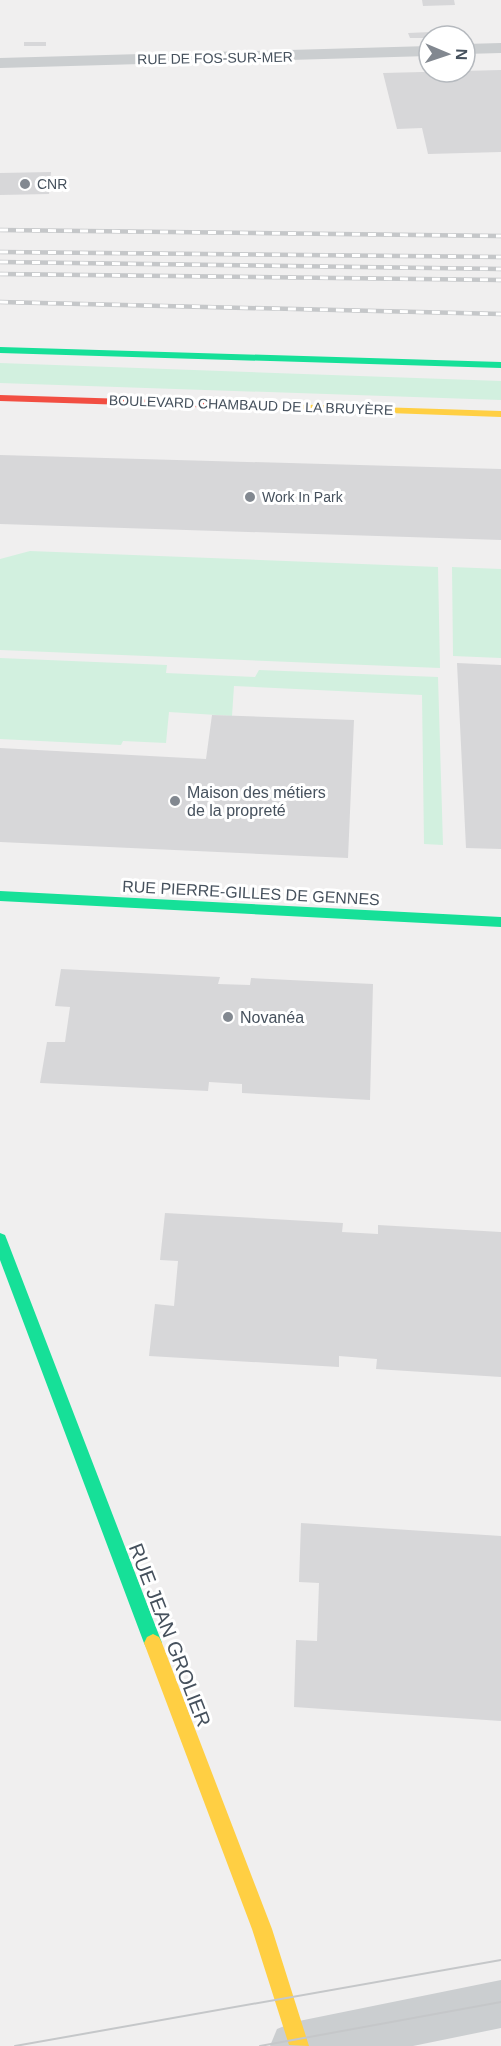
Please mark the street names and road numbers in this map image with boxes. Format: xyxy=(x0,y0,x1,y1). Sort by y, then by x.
street label: RUE DE FOS-SUR-MER xyxy=(137,49,293,67)
street label: BOULEVARD CHAMBAUD DE LA BRUYÈRE xyxy=(109,392,393,418)
street label: RUE PIERRE-GILLES DE GENNES xyxy=(122,878,380,908)
street label: RUE JEAN GROLIER xyxy=(125,1540,215,1730)

